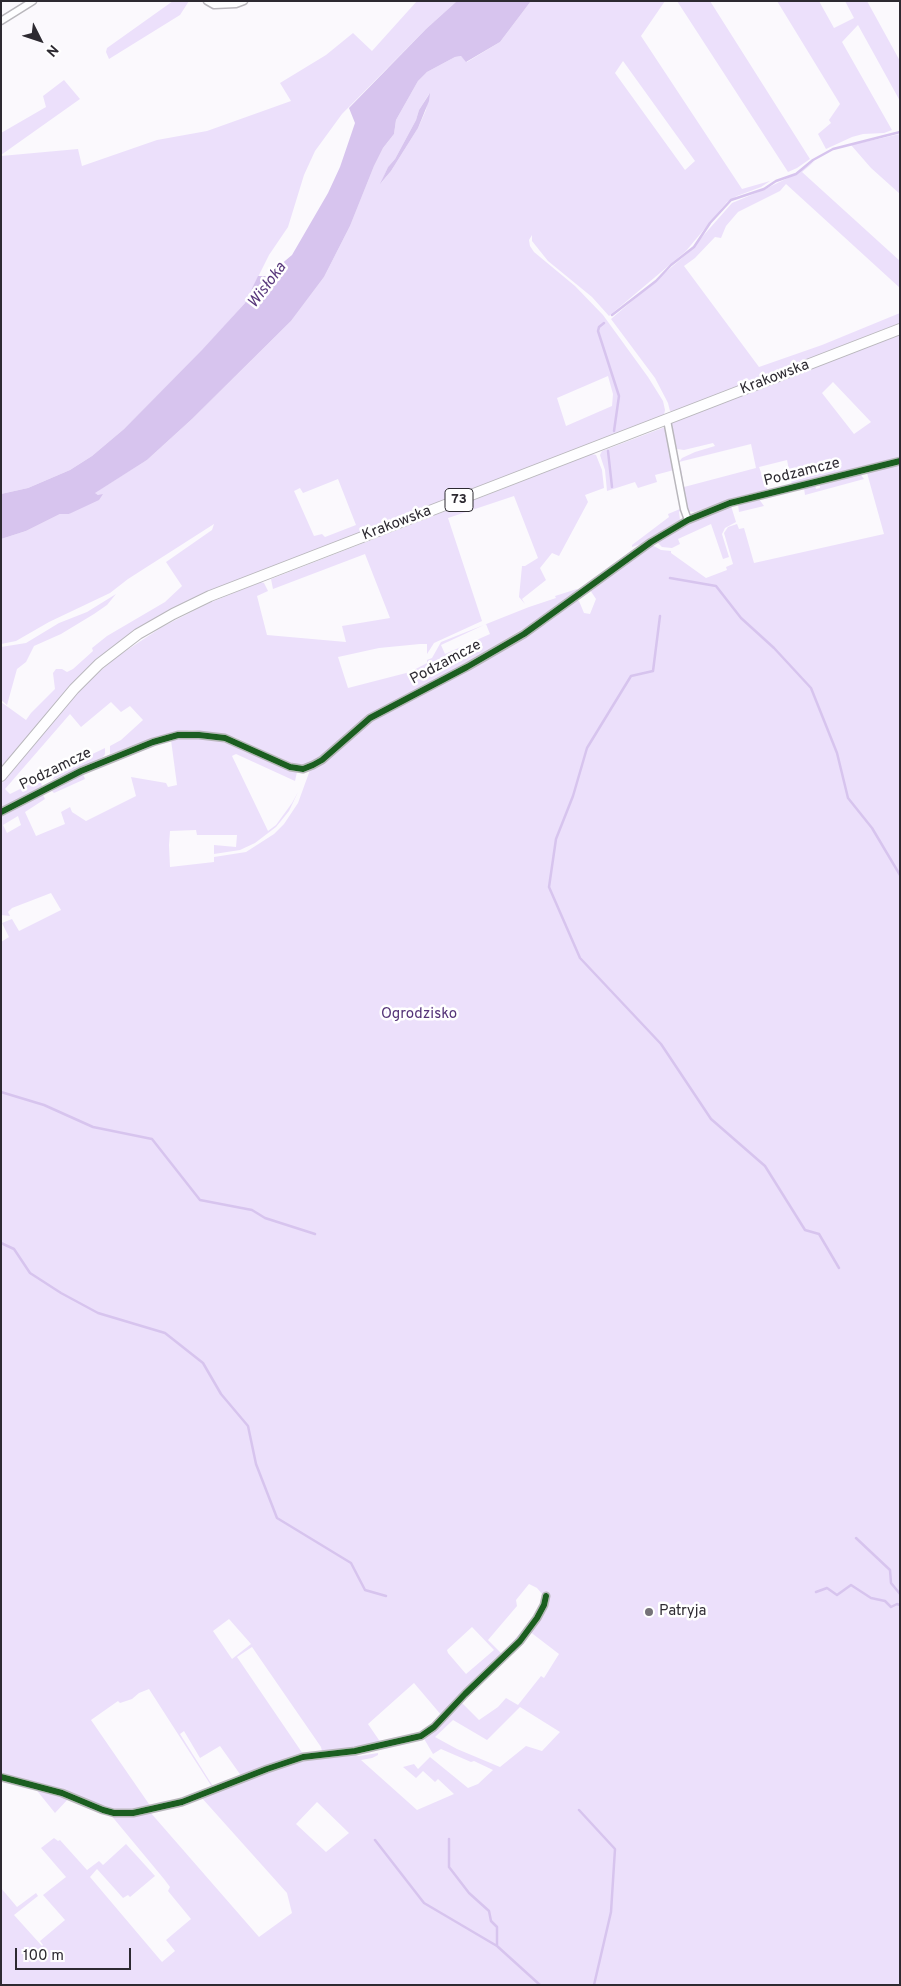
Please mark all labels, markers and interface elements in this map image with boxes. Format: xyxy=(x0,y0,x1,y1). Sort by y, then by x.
north arrow xyxy=(15,15,65,65)
text: N xyxy=(42,41,61,60)
water label: Wisłoka xyxy=(245,259,291,313)
street label: Krakowska xyxy=(738,357,812,399)
street label: Podzamcze xyxy=(762,455,842,491)
road number: 73 xyxy=(445,488,473,512)
street label: Krakowska xyxy=(360,503,434,545)
street label: Podzamcze xyxy=(407,637,485,689)
street label: Podzamcze xyxy=(17,745,95,795)
park label: Ogrodzisko xyxy=(381,1006,457,1024)
place label: Patryja xyxy=(659,1603,706,1621)
marker: Patryja xyxy=(643,1606,655,1618)
scale bar xyxy=(18,1938,134,1970)
text: 100 m xyxy=(23,1947,64,1966)

